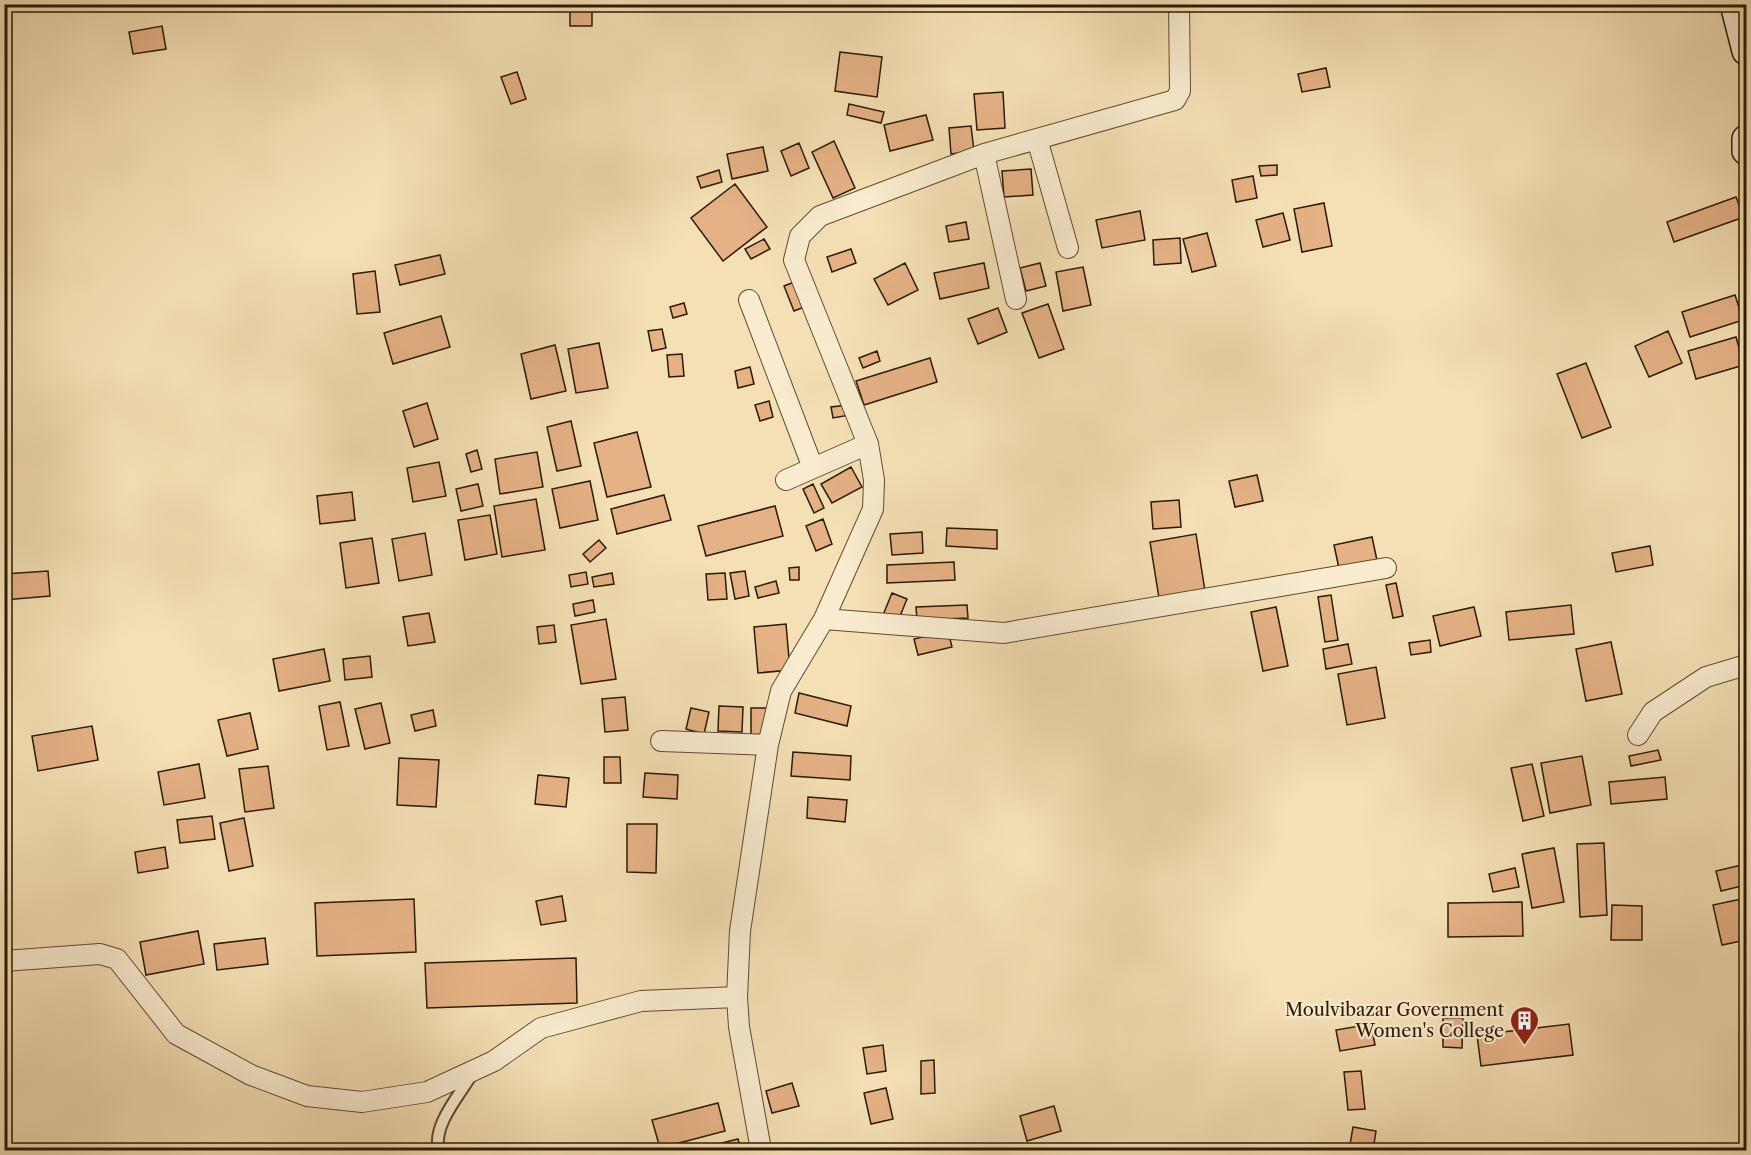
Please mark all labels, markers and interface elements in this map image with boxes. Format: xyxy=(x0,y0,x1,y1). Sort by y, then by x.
place label: Moulvibazar Government Women's College xyxy=(1285,999,1505,1042)
building icon: Moulvibazar Government Women's College xyxy=(1509,1004,1541,1046)

